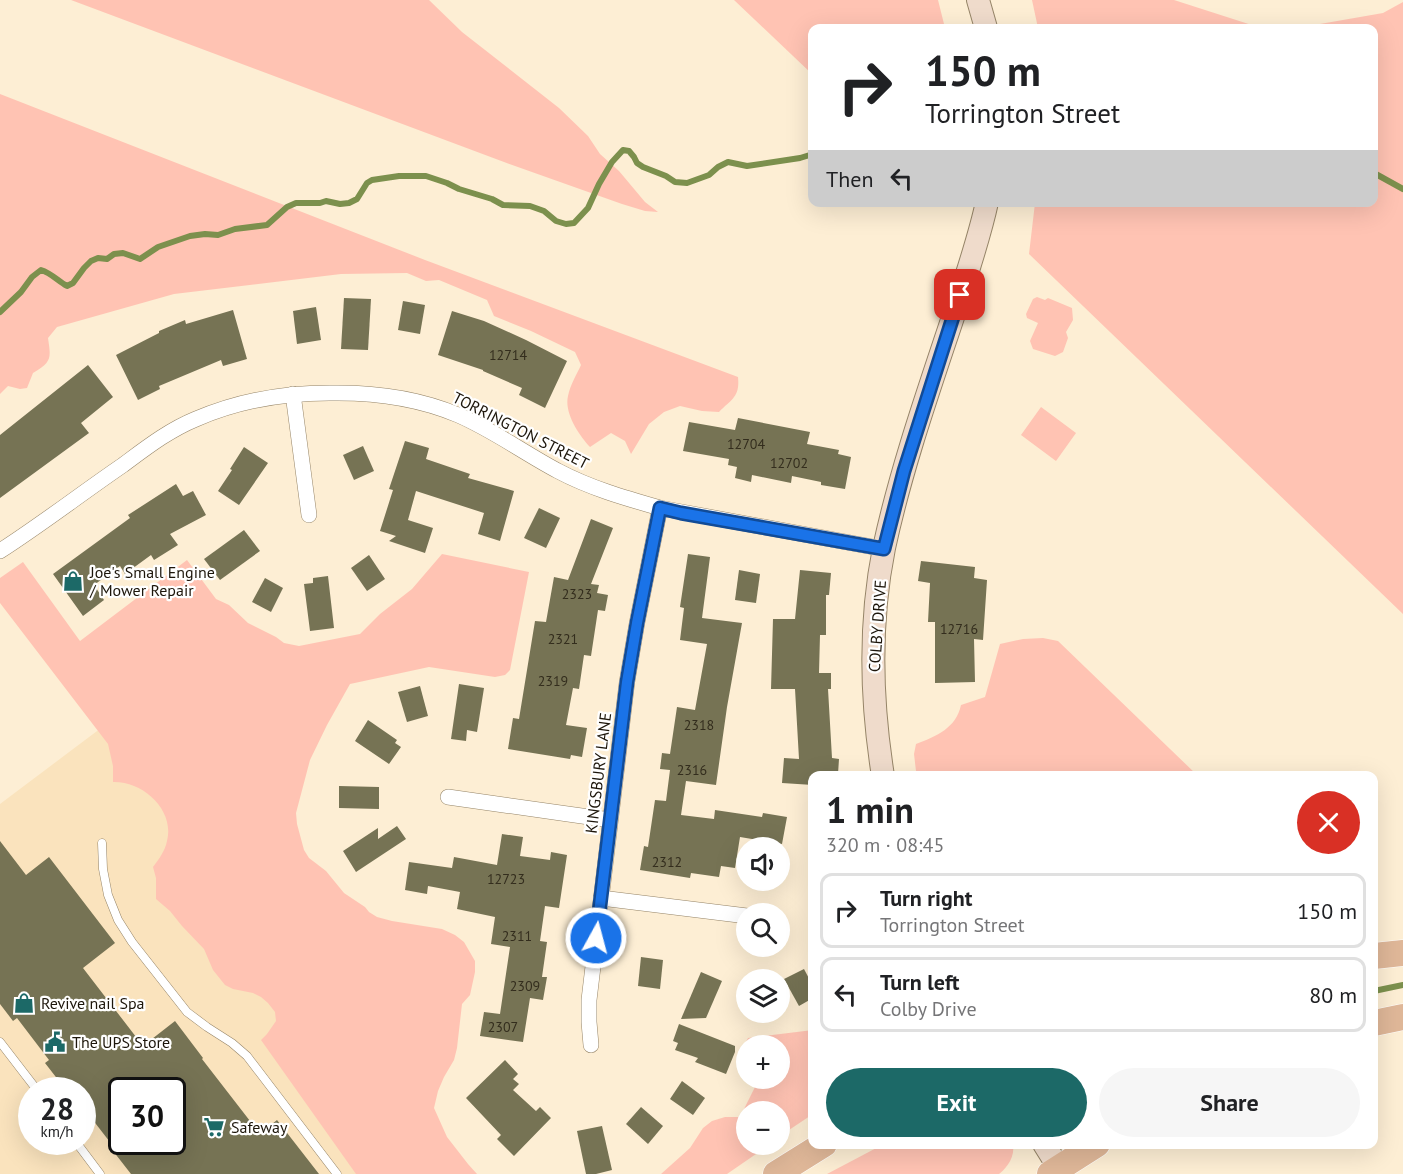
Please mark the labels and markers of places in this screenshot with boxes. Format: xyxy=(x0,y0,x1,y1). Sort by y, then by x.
pin xyxy=(934,269,985,320)
place label: Joe's Small Engine / Mower Repair xyxy=(89,562,215,600)
shop icon: Joe's Small Engine / Mower Repair xyxy=(61,569,85,593)
shop icon: Revive nail Spa xyxy=(12,991,36,1015)
place label: Revive nail Spa xyxy=(41,993,144,1013)
public building icon: The UPS Store xyxy=(43,1030,67,1054)
place label: The UPS Store xyxy=(72,1032,170,1052)
supermarket icon: Safeway xyxy=(202,1115,226,1139)
place label: Safeway xyxy=(231,1117,288,1137)

